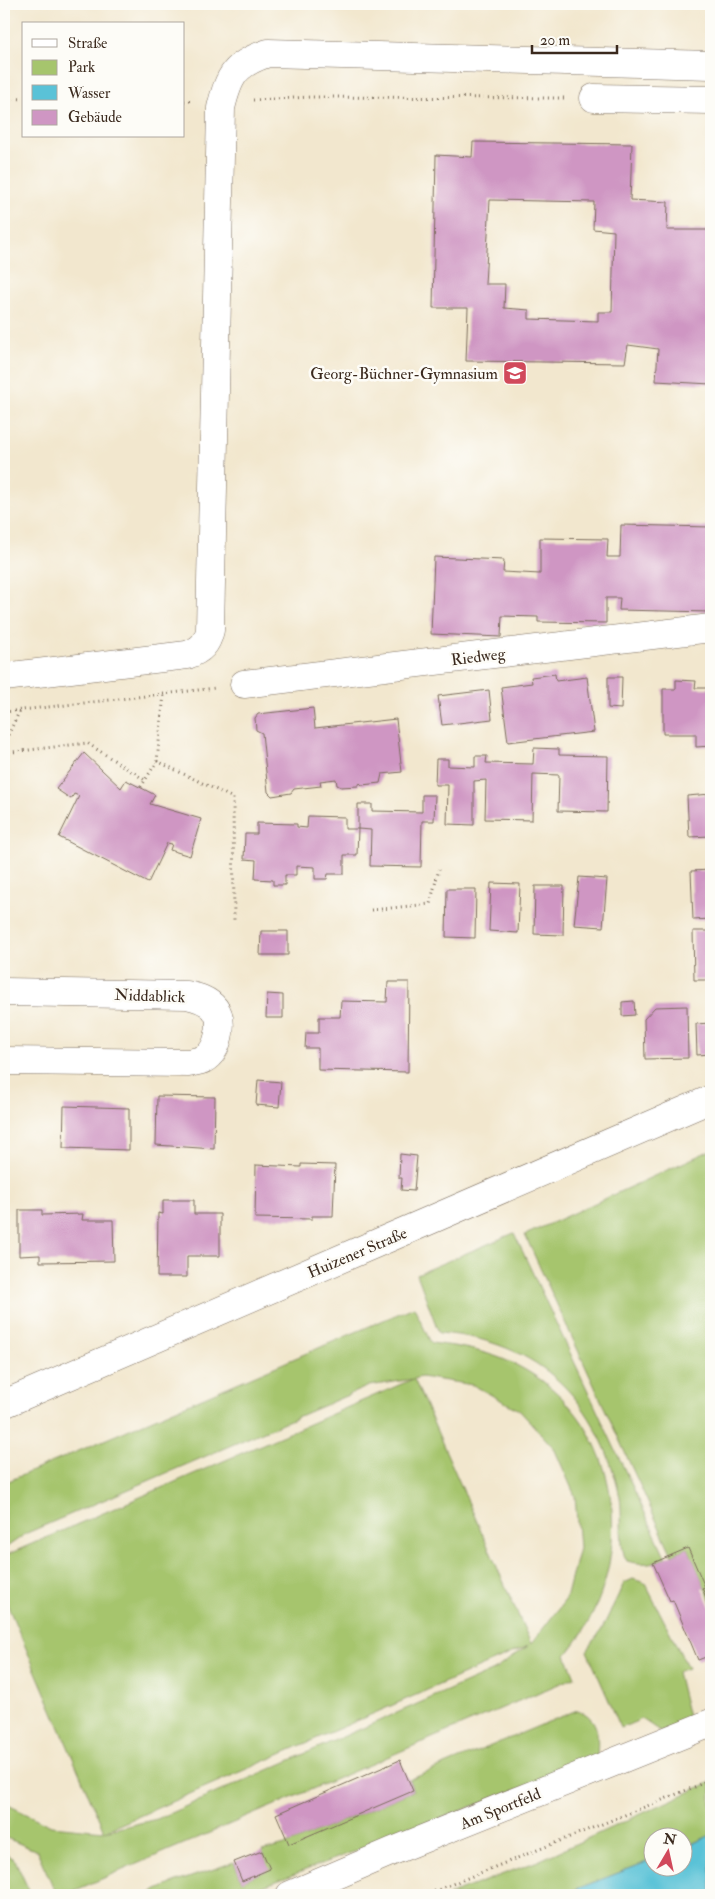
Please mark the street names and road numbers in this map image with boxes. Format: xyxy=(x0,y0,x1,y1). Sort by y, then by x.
street label: Riedweg xyxy=(450,644,507,670)
street label: Niddablick xyxy=(114,985,186,1007)
street label: Huizener Straße xyxy=(305,1223,410,1283)
street label: Am Sportfeld xyxy=(456,1784,544,1836)

